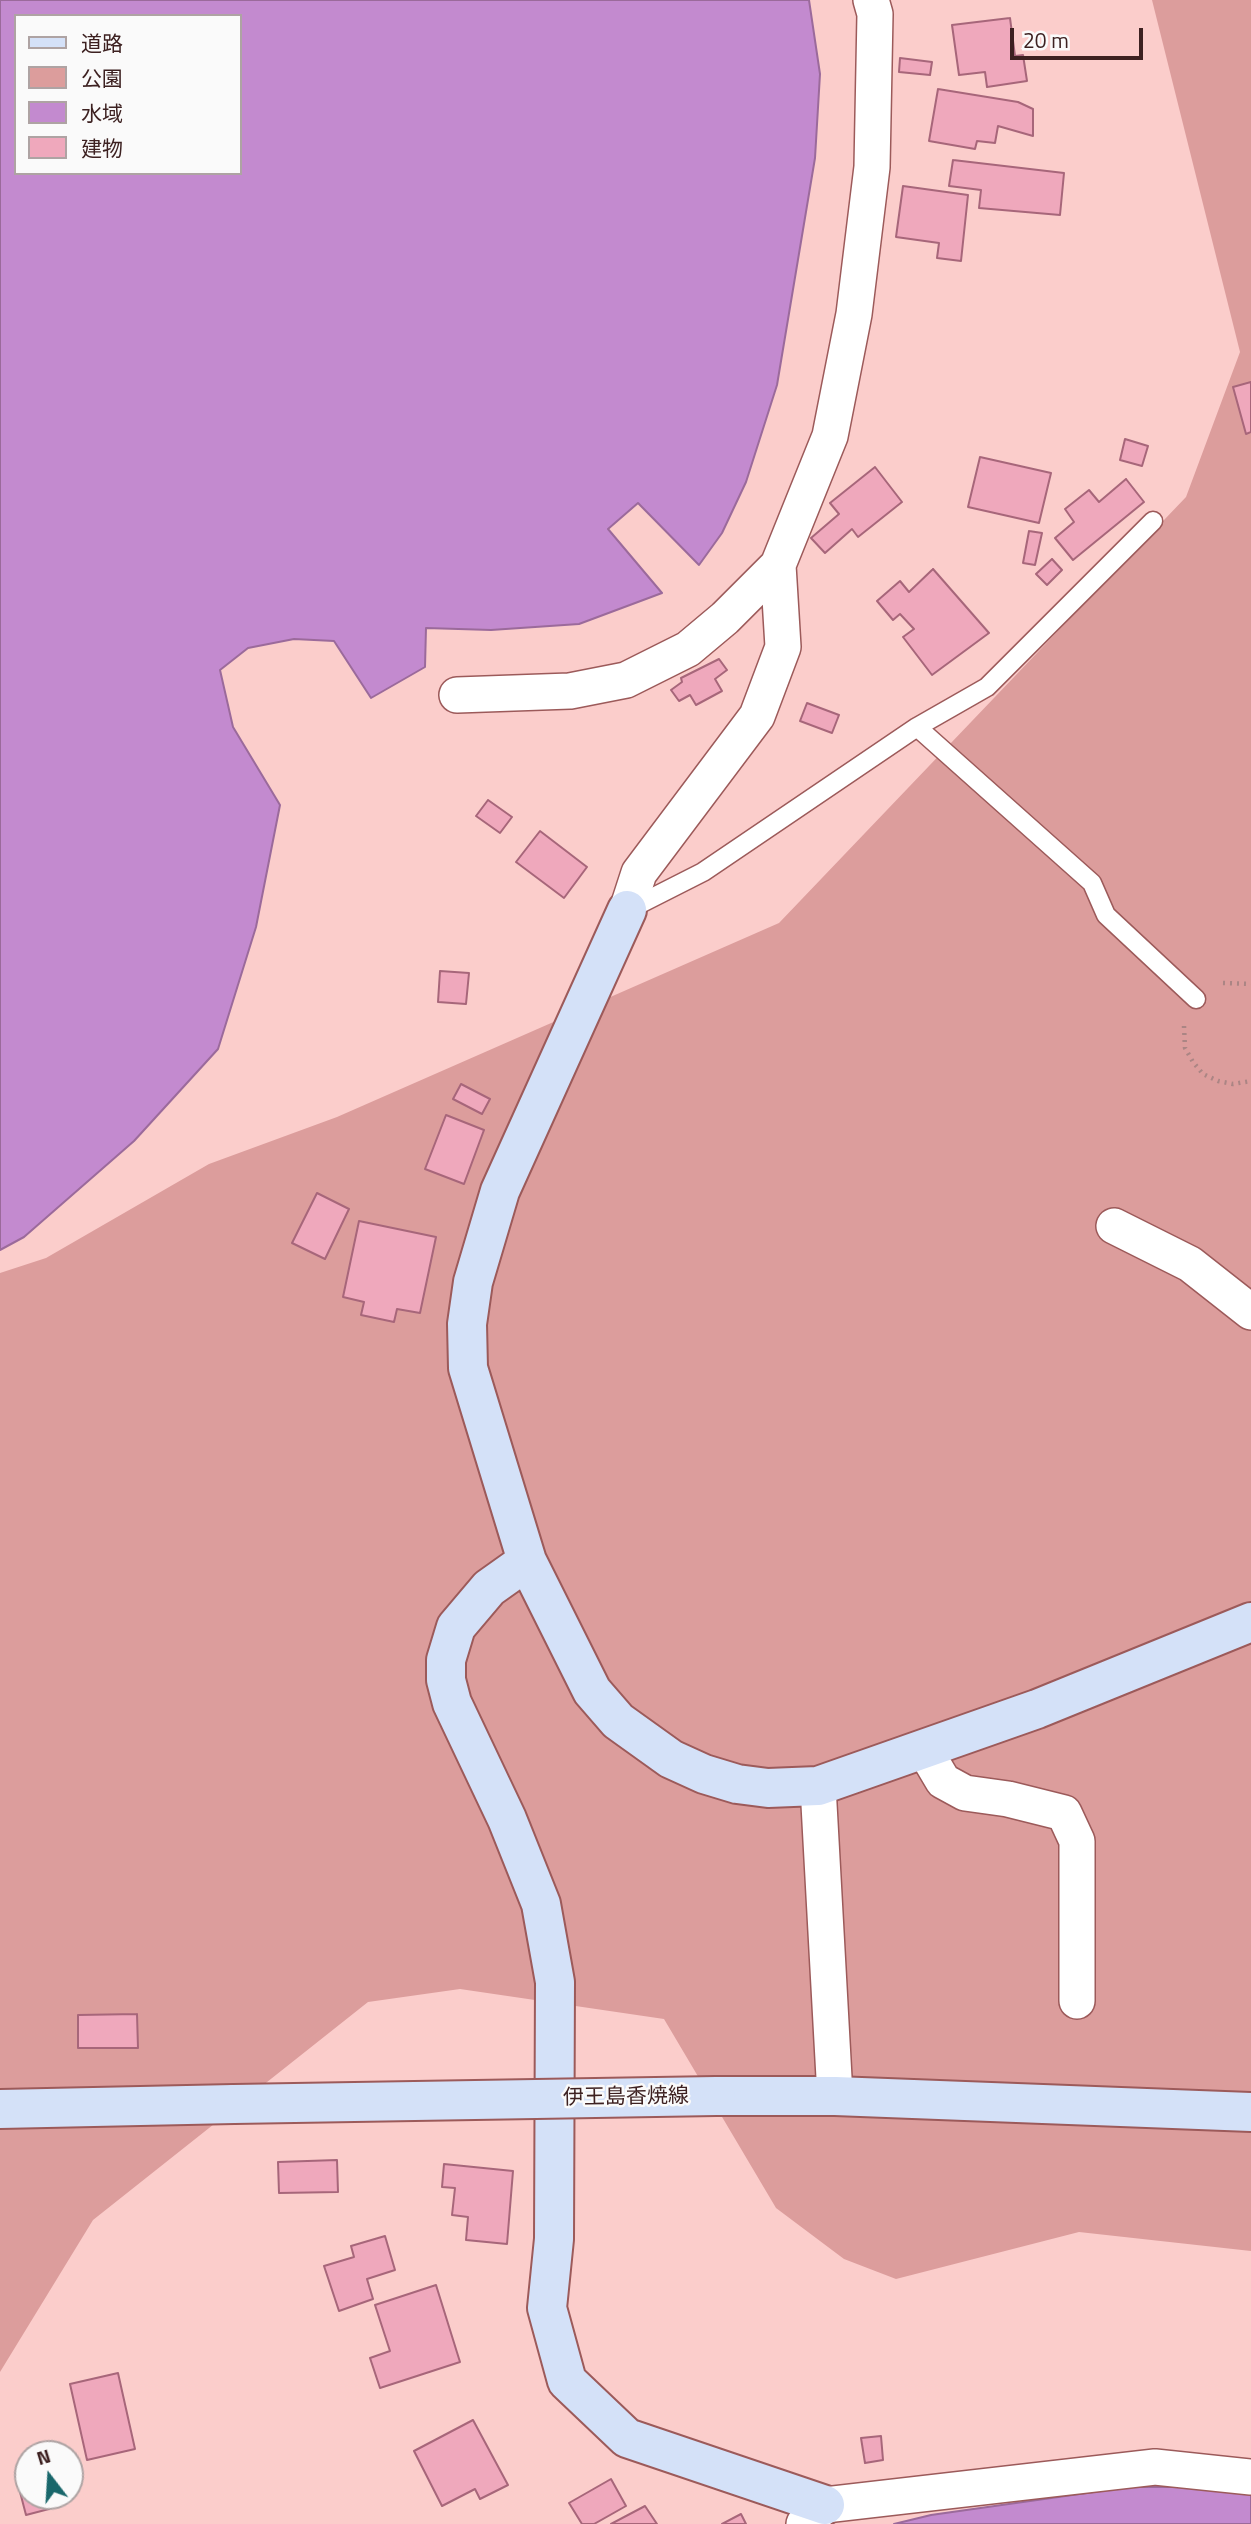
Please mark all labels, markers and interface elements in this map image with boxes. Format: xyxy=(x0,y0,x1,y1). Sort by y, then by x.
legend xyxy=(14,14,242,175)
scale bar xyxy=(1013,14,1146,58)
text: 20 m xyxy=(1023,24,1069,56)
text: 道路 xyxy=(81,27,123,59)
text: 公園 xyxy=(81,62,123,94)
text: 水域 xyxy=(81,97,123,129)
text: 建物 xyxy=(81,132,123,164)
street label: 伊王島香焼線 xyxy=(563,2084,689,2112)
north arrow xyxy=(14,2440,84,2510)
text: N xyxy=(33,2441,54,2472)

